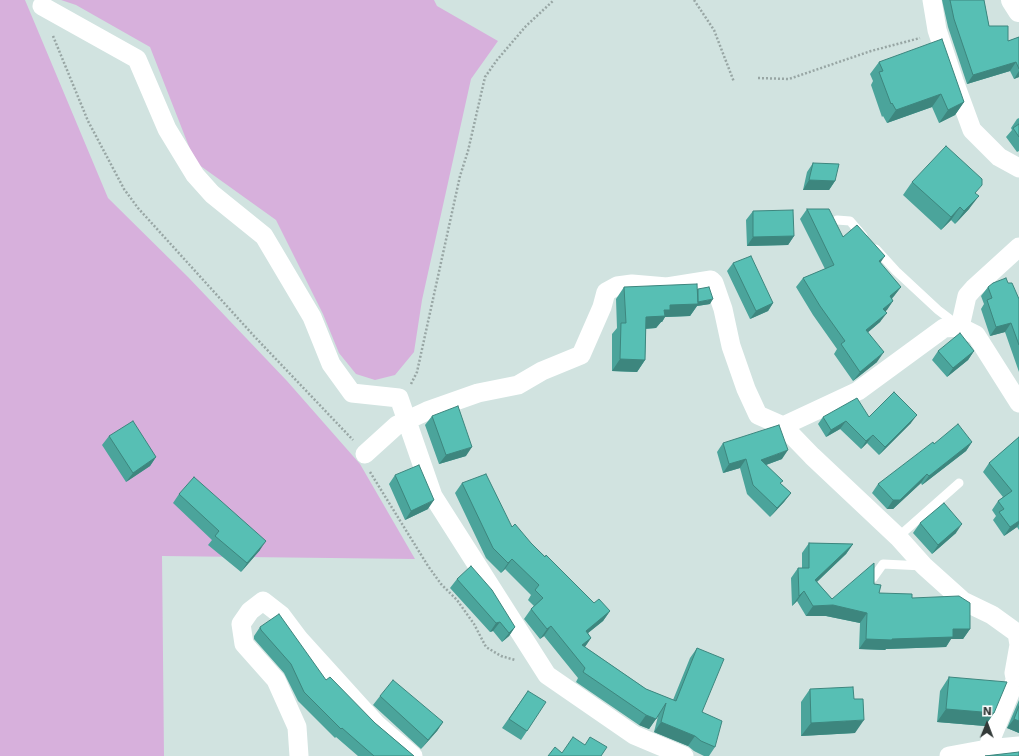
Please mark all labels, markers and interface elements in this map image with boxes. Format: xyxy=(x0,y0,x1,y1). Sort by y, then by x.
north arrow xyxy=(967,704,1007,744)
text: N xyxy=(982,705,992,718)

